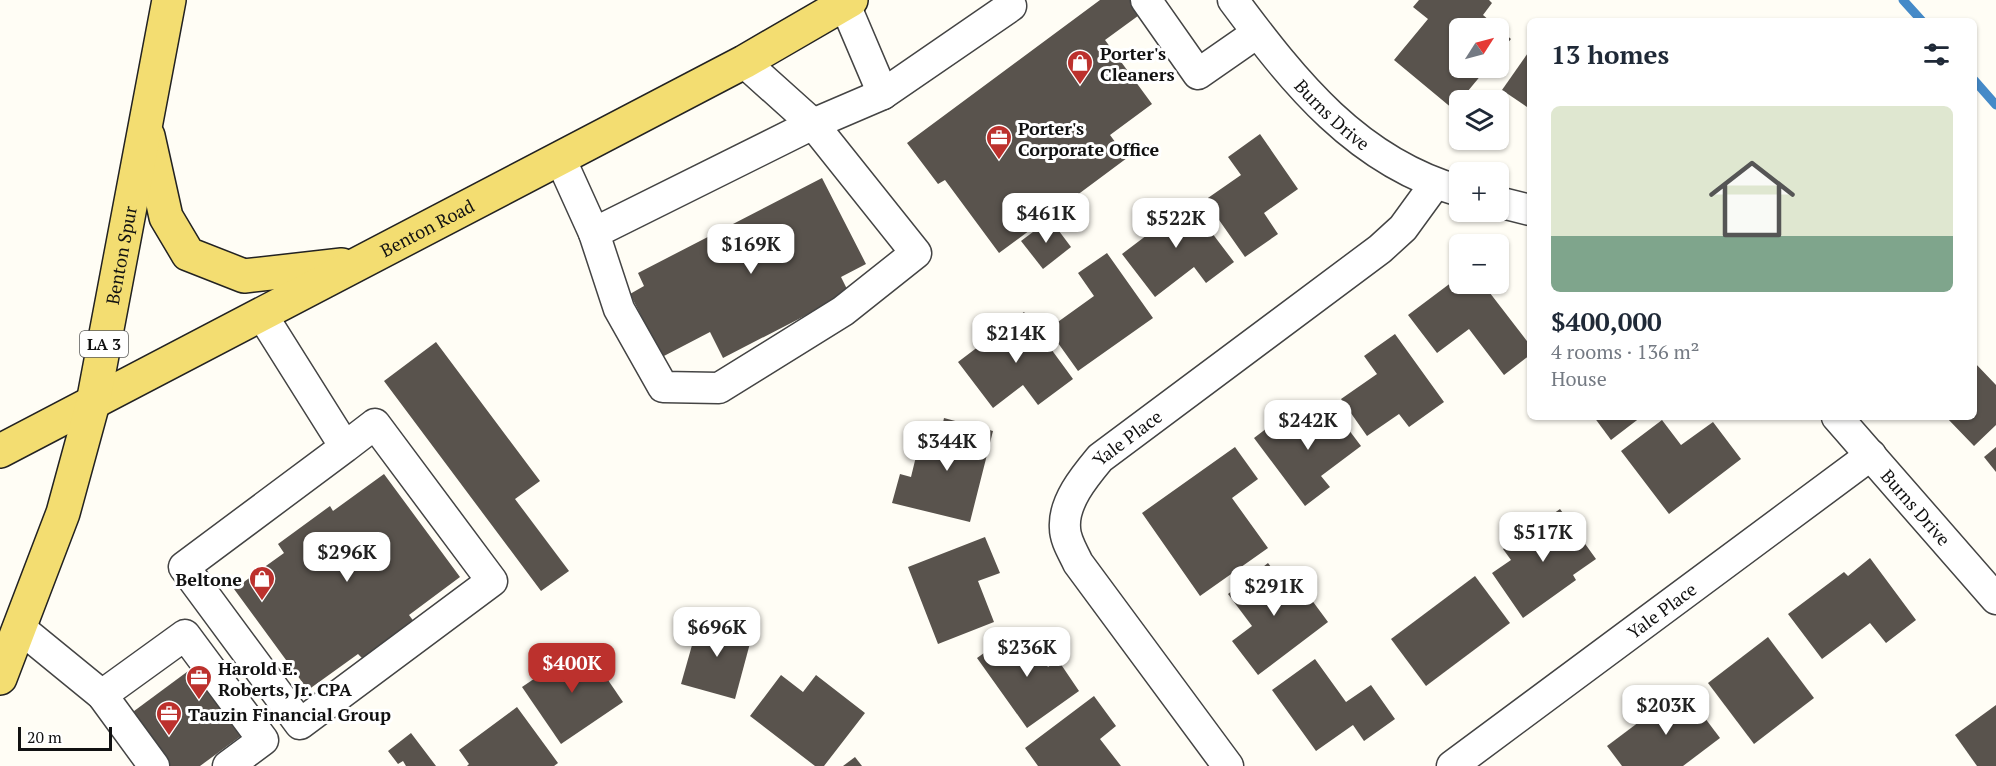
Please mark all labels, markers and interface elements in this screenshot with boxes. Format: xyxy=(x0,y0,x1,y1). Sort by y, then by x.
north arrow xyxy=(1449,18,1509,78)
map controls xyxy=(1449,18,1509,294)
text: 13 homes xyxy=(1551,37,1669,71)
icon: filters xyxy=(1920,38,1953,71)
place label: Porter's Cleaners xyxy=(1100,41,1175,86)
shop icon: Porter's Cleaners xyxy=(1065,48,1095,86)
street label: Burns Drive xyxy=(1289,74,1375,155)
button: layers xyxy=(1449,90,1509,150)
place label: Porter's Corporate Office xyxy=(1018,116,1160,161)
office icon: Porter's Corporate Office xyxy=(984,123,1014,161)
icon: home xyxy=(1698,145,1806,253)
button: + xyxy=(1449,162,1509,222)
street label: Benton Road xyxy=(376,193,478,262)
pin: $461K xyxy=(1004,193,1088,244)
pin: $522K xyxy=(1134,198,1218,249)
text: $461K xyxy=(1016,199,1076,226)
street label: Benton Spur xyxy=(100,204,142,306)
text: $522K xyxy=(1146,204,1206,231)
pin: $169K xyxy=(709,224,793,275)
text: $169K xyxy=(721,230,781,257)
button: − xyxy=(1449,234,1509,294)
text: $400,000 xyxy=(1551,304,1662,338)
pin: $214K xyxy=(974,313,1058,364)
text: $214K xyxy=(986,319,1046,346)
road number: LA 3 xyxy=(80,331,128,357)
text: 4 rooms · 136 m² xyxy=(1551,338,1699,365)
text: House xyxy=(1551,365,1607,392)
pin: $242K xyxy=(1266,400,1350,451)
street label: Yale Place xyxy=(1087,404,1167,471)
text: $242K xyxy=(1278,406,1338,433)
pin: $344K xyxy=(905,421,989,472)
text: $344K xyxy=(917,427,977,454)
street label: Burns Drive xyxy=(1876,464,1956,551)
pin: $517K xyxy=(1501,512,1585,563)
text: $517K xyxy=(1513,518,1573,545)
pin: $296K xyxy=(305,532,389,583)
text: $296K xyxy=(317,538,377,565)
shop icon: Beltone xyxy=(247,564,277,602)
pin: $291K xyxy=(1232,566,1316,617)
place label: Beltone xyxy=(176,567,242,591)
text: $291K xyxy=(1244,572,1304,599)
street label: Yale Place xyxy=(1622,577,1701,644)
pin: $696K xyxy=(675,607,759,658)
text: $696K xyxy=(687,613,747,640)
pin: $236K xyxy=(985,627,1069,678)
text: $236K xyxy=(997,633,1057,660)
pin: $400K xyxy=(530,643,614,694)
text: $400K xyxy=(542,649,602,676)
place label: Harold E. Roberts, Jr. CPA xyxy=(218,656,353,701)
office icon: Harold E. Roberts, Jr. CPA xyxy=(184,663,214,701)
pin: $203K xyxy=(1624,685,1708,736)
text: $203K xyxy=(1636,691,1696,718)
office icon: Tauzin Financial Group xyxy=(154,699,184,737)
place label: Tauzin Financial Group xyxy=(188,702,391,726)
scale bar xyxy=(18,724,112,752)
text: 20 m xyxy=(27,726,62,748)

